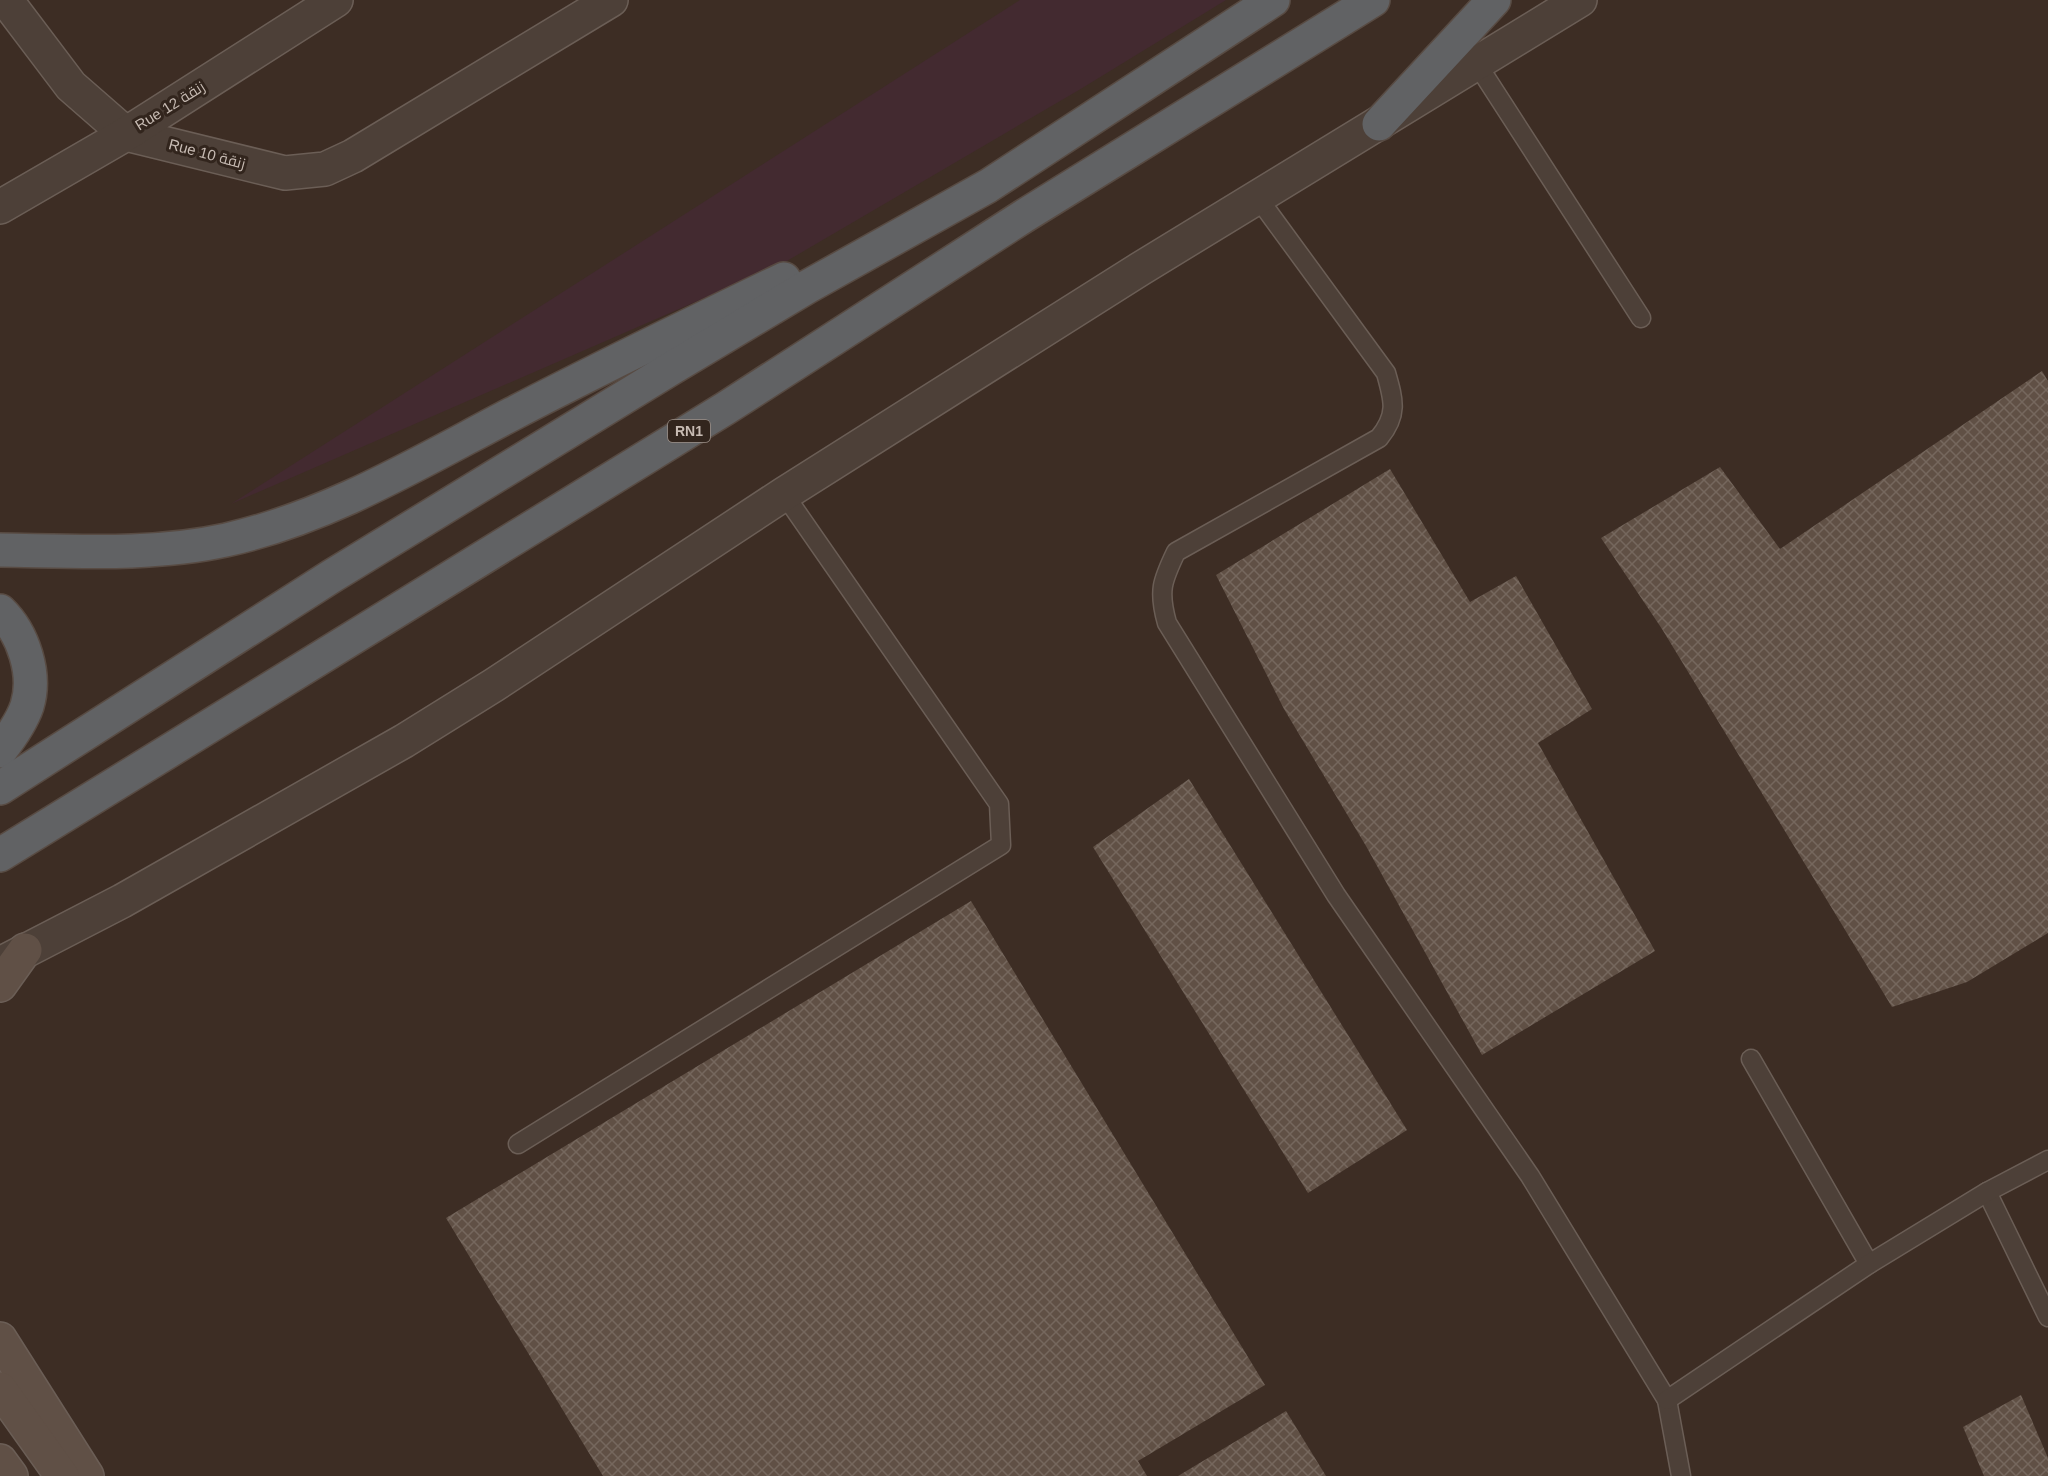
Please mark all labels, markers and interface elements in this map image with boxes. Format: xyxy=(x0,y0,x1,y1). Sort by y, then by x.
street label: Rue 12 زنقة xyxy=(132,77,208,135)
street label: Rue 10 زنقة xyxy=(167,135,247,173)
road number: RN1 xyxy=(668,420,710,442)

